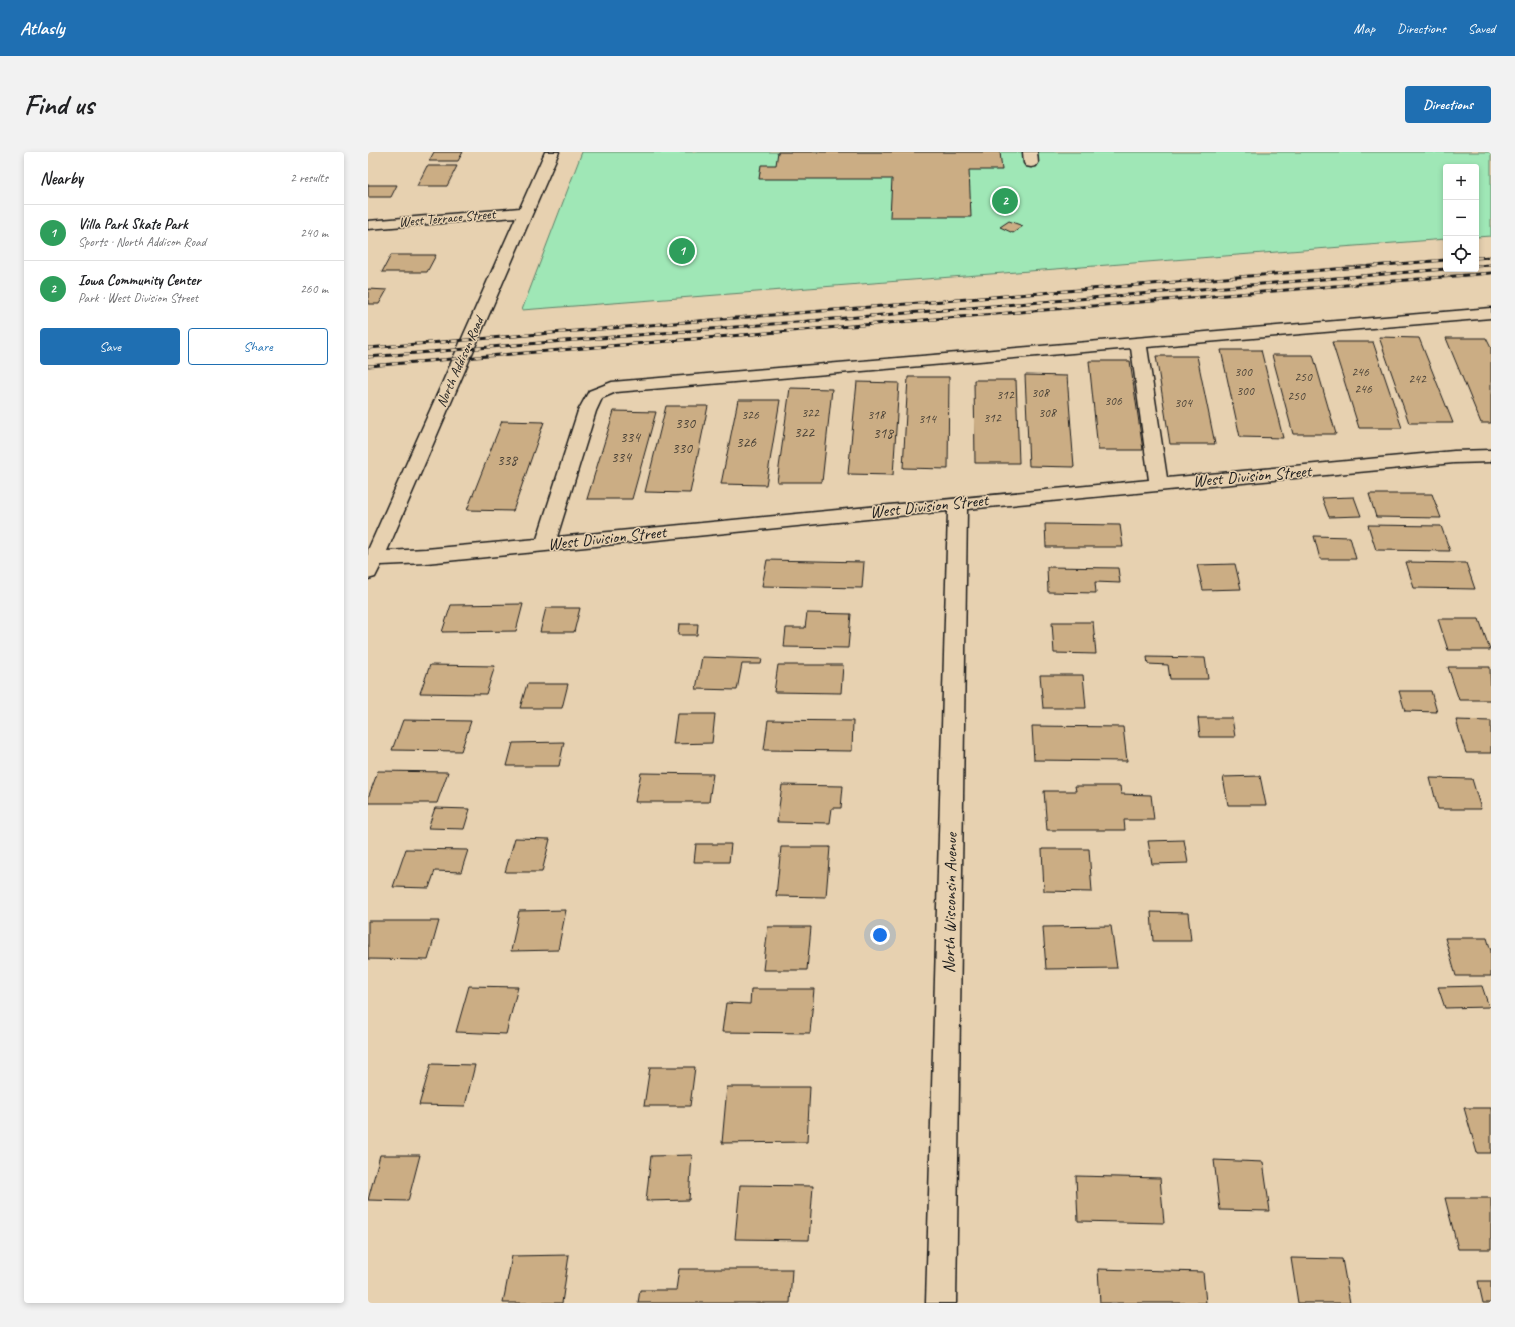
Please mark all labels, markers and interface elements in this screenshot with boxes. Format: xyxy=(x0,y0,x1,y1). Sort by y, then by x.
text: Atlasly xyxy=(20,16,64,40)
text: Map xyxy=(1354,20,1375,37)
text: Directions xyxy=(1397,20,1446,37)
text: Saved xyxy=(1468,20,1495,37)
button: Directions xyxy=(1405,86,1491,123)
text: Find us xyxy=(24,87,94,122)
map controls xyxy=(1443,164,1479,272)
button: + xyxy=(1443,164,1479,200)
text: Nearby xyxy=(40,168,83,189)
text: 2 results xyxy=(290,170,328,186)
pin: 2 xyxy=(992,186,1018,216)
button: − xyxy=(1443,200,1479,236)
street label: West Terrace Street xyxy=(398,205,497,231)
text: Villa Park Skate Park xyxy=(78,215,188,234)
text: 1 xyxy=(50,225,56,241)
text: 240 m xyxy=(300,225,328,241)
text: Sports · North Addison Road xyxy=(78,234,206,250)
pin: 1 xyxy=(669,236,695,266)
button: locate xyxy=(1443,236,1479,272)
text: Iowa Community Center xyxy=(78,271,201,290)
text: 2 xyxy=(50,281,56,297)
text: 260 m xyxy=(300,281,328,297)
text: Park · West Division Street xyxy=(78,290,198,306)
street label: North Addison Road xyxy=(433,312,488,410)
button: Save xyxy=(40,328,180,365)
button: Share xyxy=(188,328,328,365)
house number: 300 xyxy=(1234,364,1253,380)
house number: 246 xyxy=(1351,364,1370,380)
house number: 250 xyxy=(1294,369,1313,385)
house number: 242 xyxy=(1408,371,1427,387)
house number: 246 xyxy=(1354,381,1373,397)
house number: 300 xyxy=(1236,383,1255,399)
house number: 308 xyxy=(1031,385,1050,401)
house number: 312 xyxy=(996,387,1015,403)
house number: 250 xyxy=(1287,388,1306,404)
house number: 306 xyxy=(1104,393,1123,409)
house number: 304 xyxy=(1174,395,1193,411)
house number: 322 xyxy=(801,405,820,421)
house number: 308 xyxy=(1038,405,1057,421)
house number: 326 xyxy=(741,407,760,423)
house number: 318 xyxy=(867,407,886,423)
house number: 312 xyxy=(983,410,1002,426)
house number: 314 xyxy=(918,411,937,427)
house number: 330 xyxy=(675,414,696,433)
house number: 322 xyxy=(794,423,815,442)
house number: 318 xyxy=(873,424,894,443)
house number: 334 xyxy=(620,428,641,447)
house number: 326 xyxy=(736,433,757,452)
house number: 330 xyxy=(672,439,693,458)
house number: 334 xyxy=(611,448,632,467)
house number: 338 xyxy=(497,451,518,470)
street label: West Division Street xyxy=(1192,460,1314,492)
street label: West Division Street xyxy=(869,489,991,523)
street label: West Division Street xyxy=(547,521,669,555)
street label: North Wisconsin Avenue xyxy=(938,831,962,973)
your location xyxy=(870,925,890,945)

